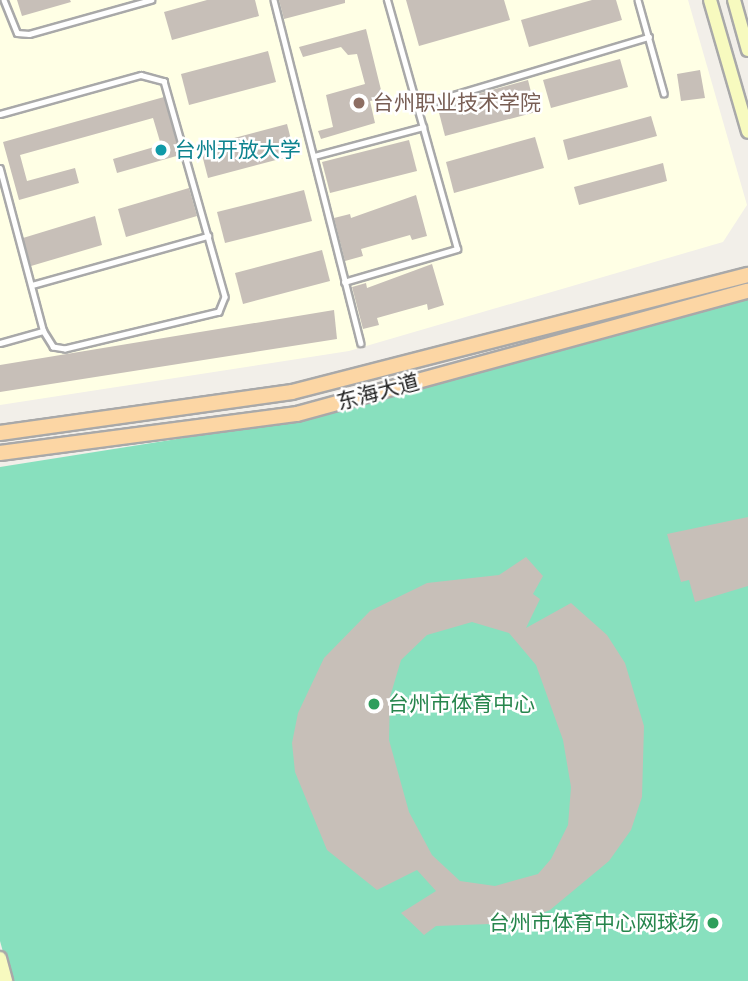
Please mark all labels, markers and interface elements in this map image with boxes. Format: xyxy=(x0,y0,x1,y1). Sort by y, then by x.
place label: 台州职业技术学院 xyxy=(373,90,541,116)
marker: 台州职业技术学院 xyxy=(351,95,367,111)
place label: 台州开放大学 xyxy=(175,137,301,163)
marker: 台州开放大学 xyxy=(153,142,169,158)
street label: 东海大道 xyxy=(334,369,422,415)
place label: 台州市体育中心 xyxy=(388,691,535,717)
marker: 台州市体育中心 xyxy=(366,696,382,712)
place label: 台州市体育中心网球场 xyxy=(489,910,699,936)
marker: 台州市体育中心网球场 xyxy=(705,915,721,931)

